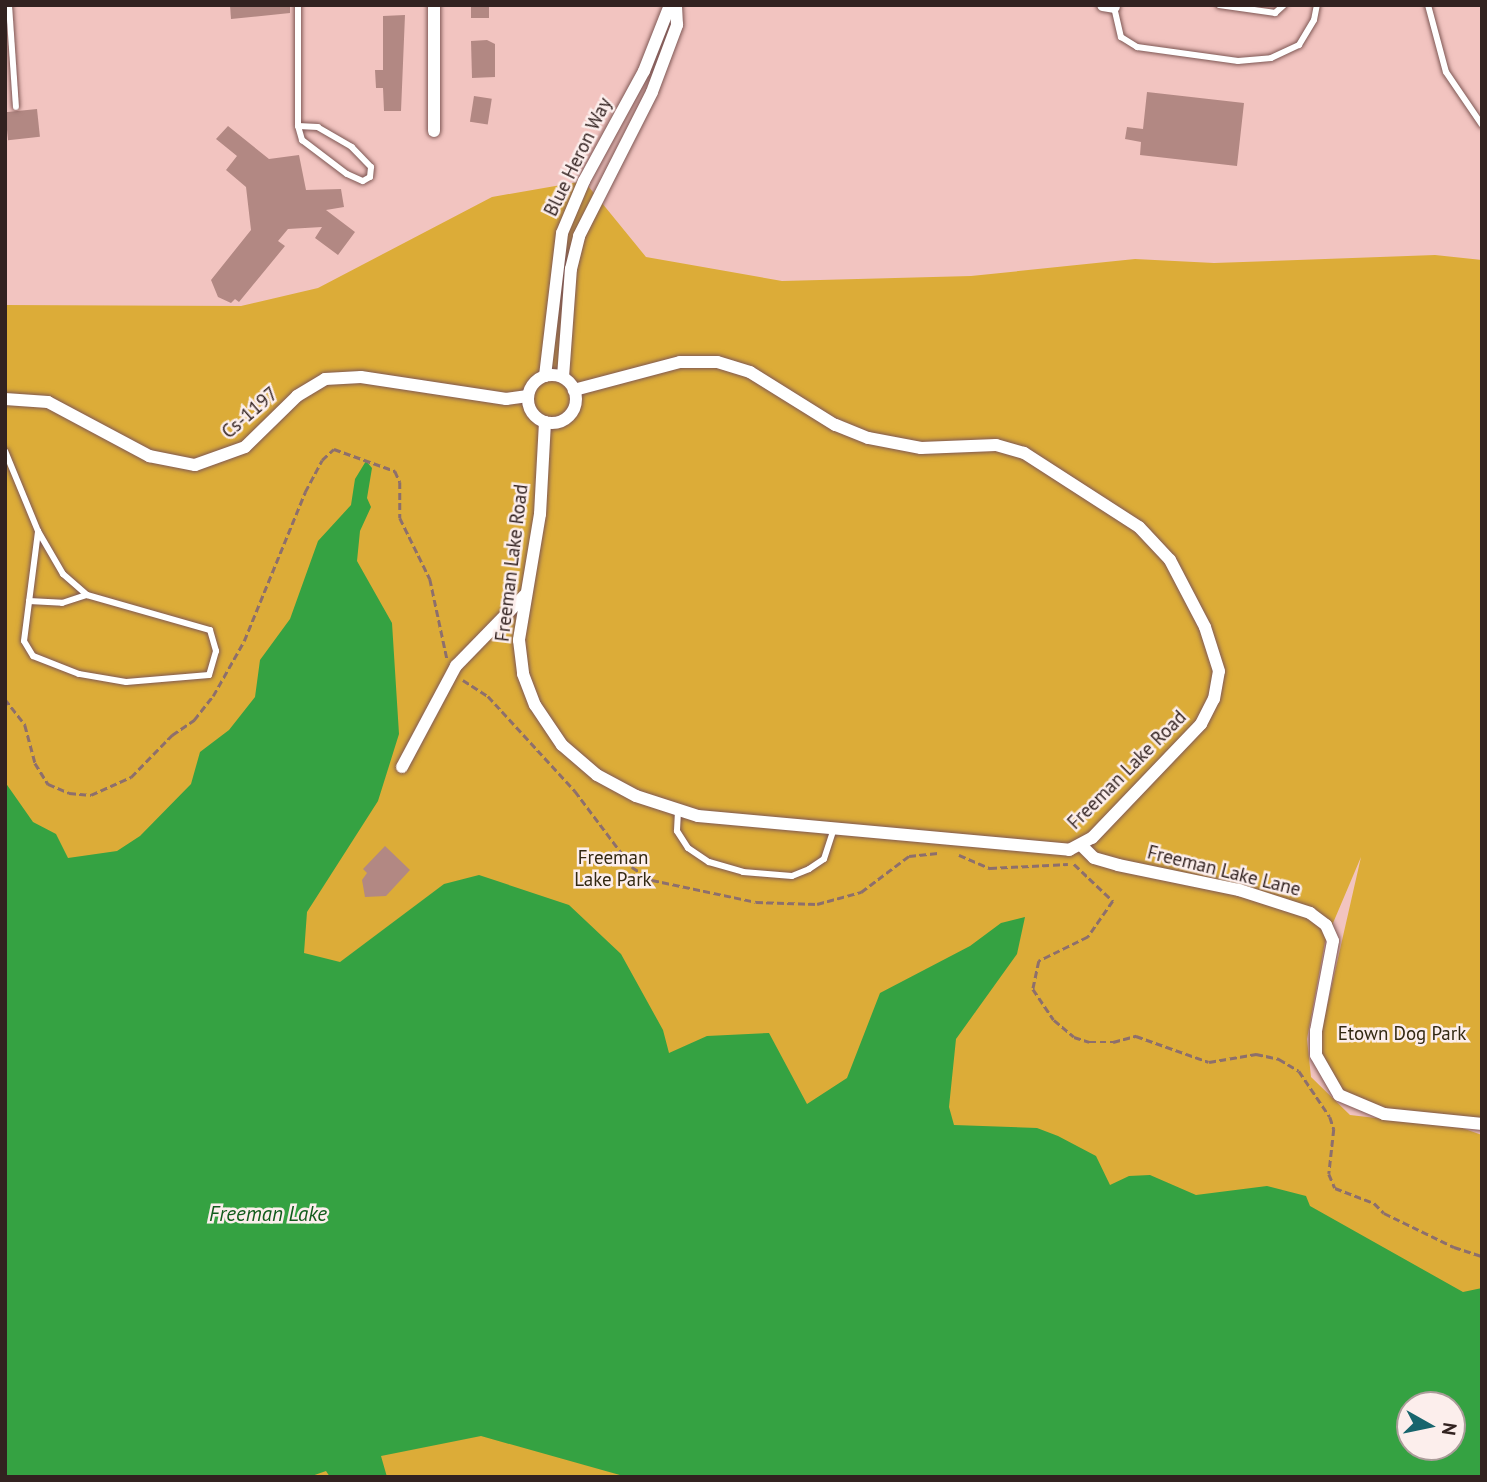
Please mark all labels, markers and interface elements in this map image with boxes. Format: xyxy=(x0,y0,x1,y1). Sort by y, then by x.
street label: Blue Heron Way xyxy=(539,94,617,220)
street label: Cs-1197 xyxy=(217,382,283,444)
street label: Freeman Lake Road xyxy=(491,483,533,643)
street label: Freeman Lake Road xyxy=(1063,706,1191,834)
street label: Freeman Lake Lane xyxy=(1145,841,1303,901)
park label: Freeman Lake Park xyxy=(574,847,652,891)
park label: Etown Dog Park xyxy=(1338,1023,1466,1045)
water label: Freeman Lake xyxy=(209,1201,327,1227)
north arrow xyxy=(1396,1391,1466,1461)
text: N xyxy=(1437,1421,1463,1437)

